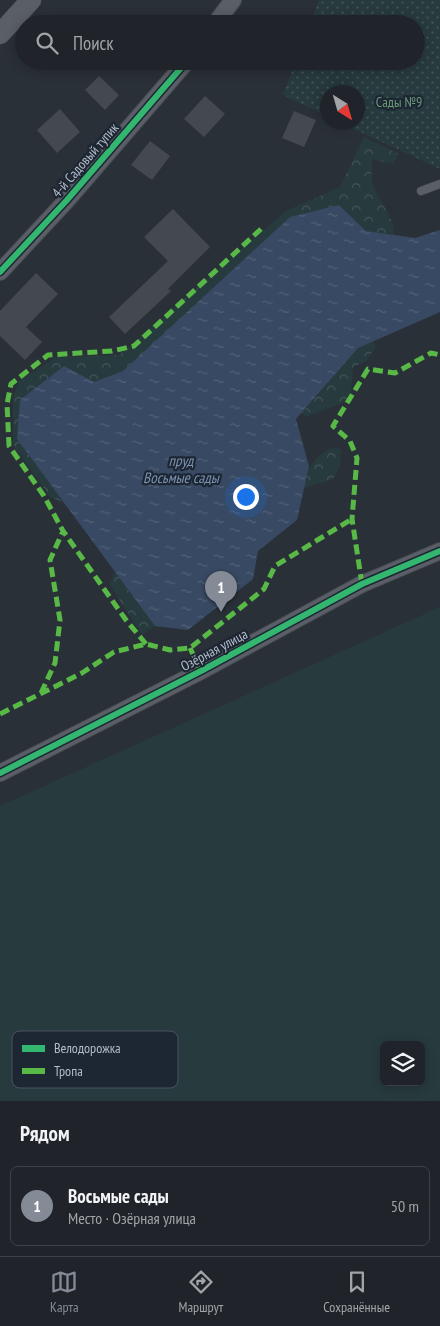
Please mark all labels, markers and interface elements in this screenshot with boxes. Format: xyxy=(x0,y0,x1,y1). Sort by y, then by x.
search box xyxy=(15,15,425,70)
icon: search xyxy=(33,29,61,57)
text: Поиск xyxy=(73,31,114,55)
north arrow xyxy=(320,85,365,130)
park label: Сады №9 xyxy=(376,93,422,111)
street label: 4-й Садовый тупик xyxy=(48,118,123,201)
water label: пруд Восьмые сады xyxy=(143,451,221,487)
your location xyxy=(233,484,259,510)
pin: 1 xyxy=(205,571,237,612)
street label: Озёрная улица xyxy=(177,625,251,675)
legend xyxy=(12,1031,178,1088)
text: Велодорожка xyxy=(54,1039,121,1057)
map controls xyxy=(380,1041,425,1086)
button: layers xyxy=(380,1041,425,1086)
text: Тропа xyxy=(54,1062,83,1080)
text: Рядом xyxy=(20,1120,70,1147)
text: Восьмые сады xyxy=(68,1184,169,1208)
text: 1 xyxy=(33,1196,41,1216)
text: 50 m xyxy=(391,1196,419,1216)
text: Место · Озёрная улица xyxy=(68,1208,196,1228)
tab: Карта xyxy=(50,1268,79,1316)
tab: Маршрут xyxy=(179,1268,223,1316)
tab: Сохранённые xyxy=(323,1268,390,1316)

